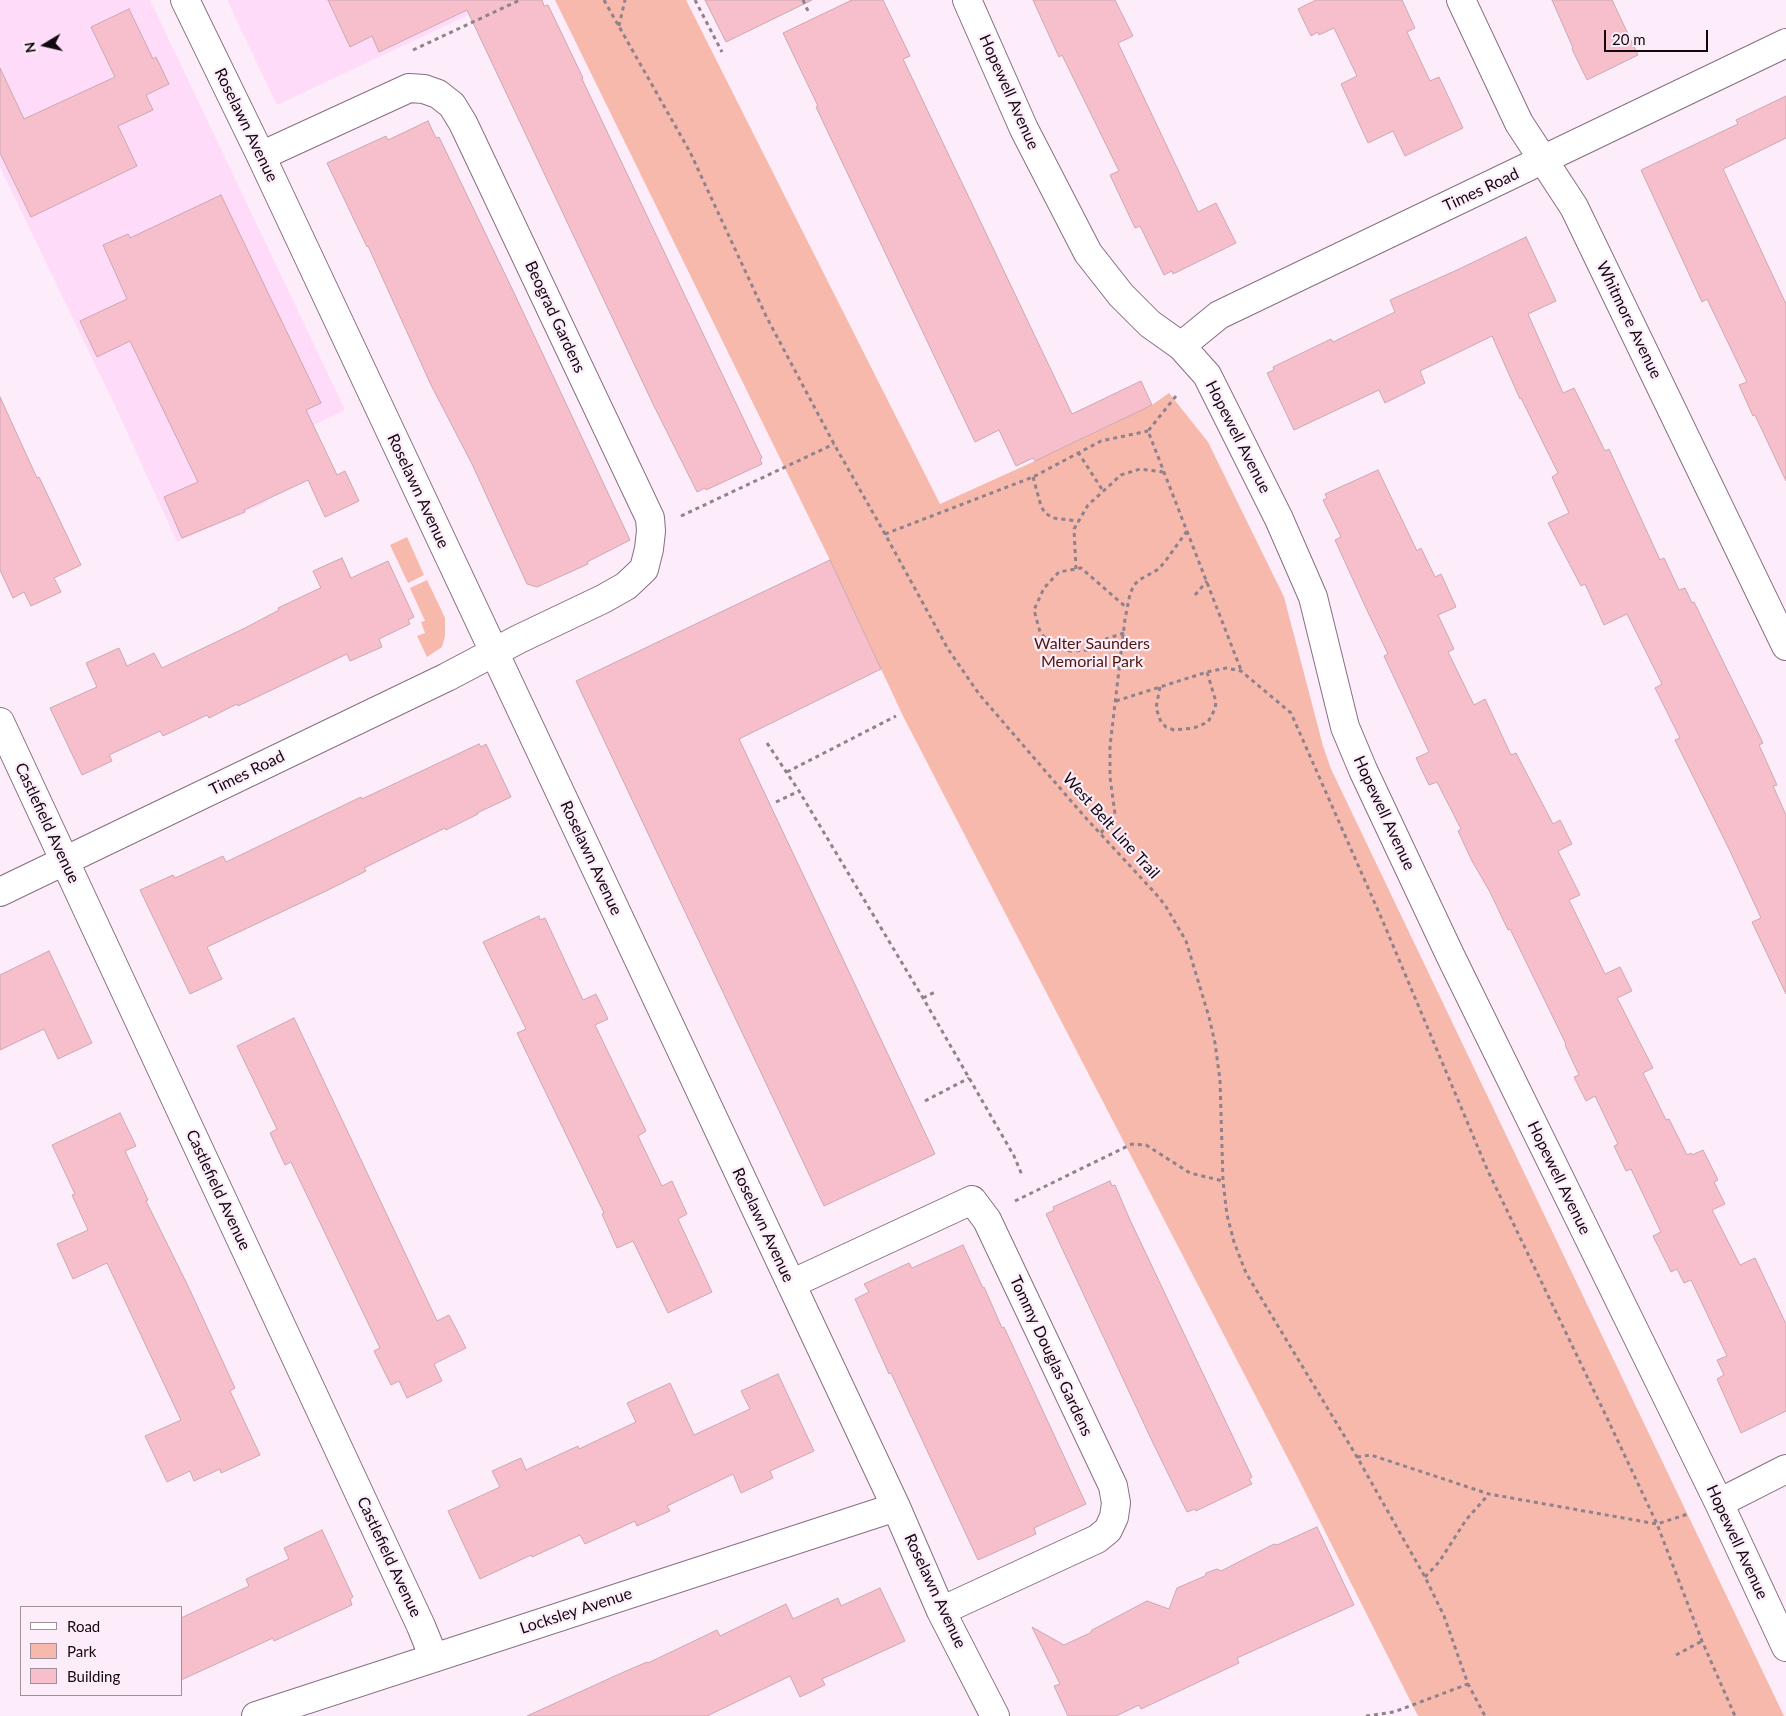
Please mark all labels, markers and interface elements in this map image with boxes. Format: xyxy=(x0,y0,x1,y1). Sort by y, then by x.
north arrow xyxy=(20,20,70,70)
scale bar xyxy=(1606,20,1710,52)
text: 20 m xyxy=(1612,30,1646,48)
street label: Hopewell Avenue xyxy=(975,32,1043,152)
text: N xyxy=(20,41,39,54)
street label: Roselawn Avenue xyxy=(210,65,282,185)
street label: Times Road xyxy=(1440,164,1522,216)
street label: Beograd Gardens xyxy=(521,258,589,376)
street label: Whitmore Avenue xyxy=(1592,258,1666,382)
street label: Hopewell Avenue xyxy=(1201,377,1275,497)
street label: Roselawn Avenue xyxy=(383,431,453,551)
park label: Walter Saunders Memorial Park xyxy=(1034,634,1150,672)
street label: Times Road xyxy=(206,747,288,799)
street label: Hopewell Avenue xyxy=(1349,753,1419,873)
street label: Castlefield Avenue xyxy=(11,760,83,886)
street label: West Belt Line Trail xyxy=(1058,769,1164,883)
street label: Roselawn Avenue xyxy=(556,798,626,918)
street label: Hopewell Avenue xyxy=(1523,1118,1595,1238)
street label: Castlefield Avenue xyxy=(182,1127,254,1253)
street label: Roselawn Avenue xyxy=(728,1165,798,1285)
street label: Tommy Douglas Gardens xyxy=(1005,1273,1097,1439)
street label: Hopewell Avenue xyxy=(1702,1482,1772,1602)
street label: Castlefield Avenue xyxy=(353,1494,425,1620)
street label: Roselawn Avenue xyxy=(900,1531,970,1651)
street label: Locksley Avenue xyxy=(518,1584,634,1638)
legend xyxy=(20,1606,182,1696)
text: Road xyxy=(67,1617,100,1635)
text: Park xyxy=(67,1642,96,1660)
text: Building xyxy=(67,1667,120,1685)

